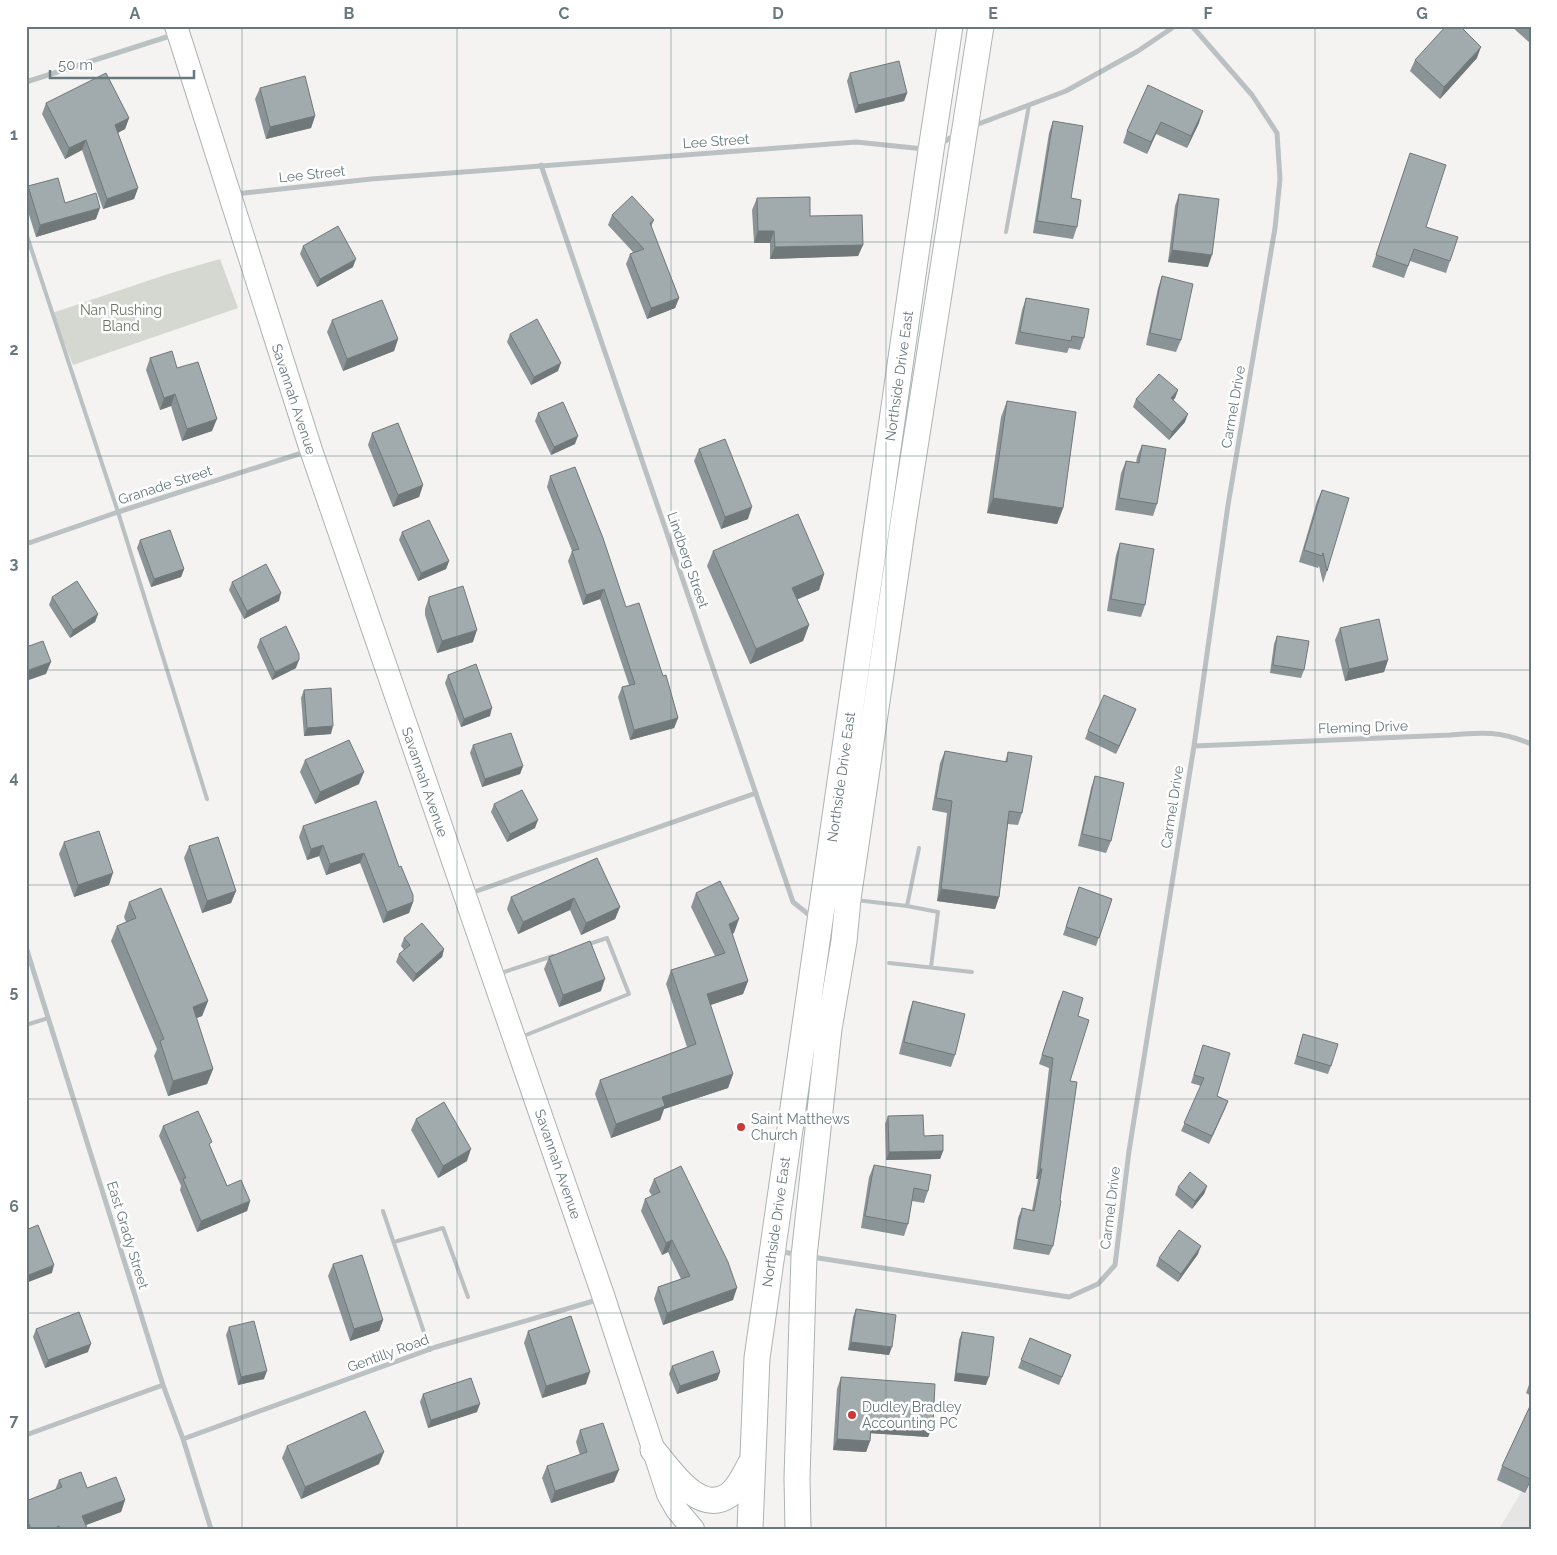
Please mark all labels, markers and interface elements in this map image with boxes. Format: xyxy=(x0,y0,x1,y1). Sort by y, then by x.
text: A xyxy=(130,4,141,23)
text: B xyxy=(344,4,355,23)
text: C xyxy=(559,4,570,23)
text: D xyxy=(772,4,784,23)
text: E xyxy=(988,4,998,23)
text: F xyxy=(1203,4,1213,23)
text: G xyxy=(1416,4,1428,23)
scale bar xyxy=(50,48,194,80)
text: 50 m xyxy=(58,56,93,74)
text: 1 xyxy=(10,125,18,144)
street label: Lee Street xyxy=(682,131,750,151)
street label: Lee Street xyxy=(278,163,346,185)
park label: Nan Rushing Bland xyxy=(80,302,162,334)
street label: Northside Drive East xyxy=(882,309,916,442)
text: 2 xyxy=(9,340,19,359)
street label: Savannah Avenue xyxy=(269,342,319,456)
street label: Carmel Drive xyxy=(1218,364,1248,450)
street label: Granade Street xyxy=(116,462,214,508)
street label: Lindberg Street xyxy=(664,510,712,610)
text: 3 xyxy=(10,554,19,573)
street label: Northside Drive East xyxy=(824,710,858,843)
street label: Fleming Drive xyxy=(1318,717,1408,737)
street label: Savannah Avenue xyxy=(399,725,451,839)
street label: Carmel Drive xyxy=(1158,764,1186,850)
text: 4 xyxy=(9,768,19,787)
text: 5 xyxy=(10,982,19,1001)
street label: Savannah Avenue xyxy=(532,1107,584,1221)
place label: Saint Matthews Church xyxy=(751,1111,850,1143)
marker: Saint Matthews Church xyxy=(735,1121,747,1133)
street label: Northside Drive East xyxy=(759,1155,793,1288)
street label: Carmel Drive xyxy=(1097,1166,1123,1250)
street label: East Grady Street xyxy=(104,1179,152,1291)
text: 6 xyxy=(9,1197,19,1216)
street label: Gentilly Road xyxy=(345,1331,431,1375)
place label: Dudley Bradley Accounting PC xyxy=(862,1399,962,1431)
marker: Dudley Bradley Accounting PC xyxy=(846,1409,858,1421)
text: 7 xyxy=(10,1411,19,1430)

